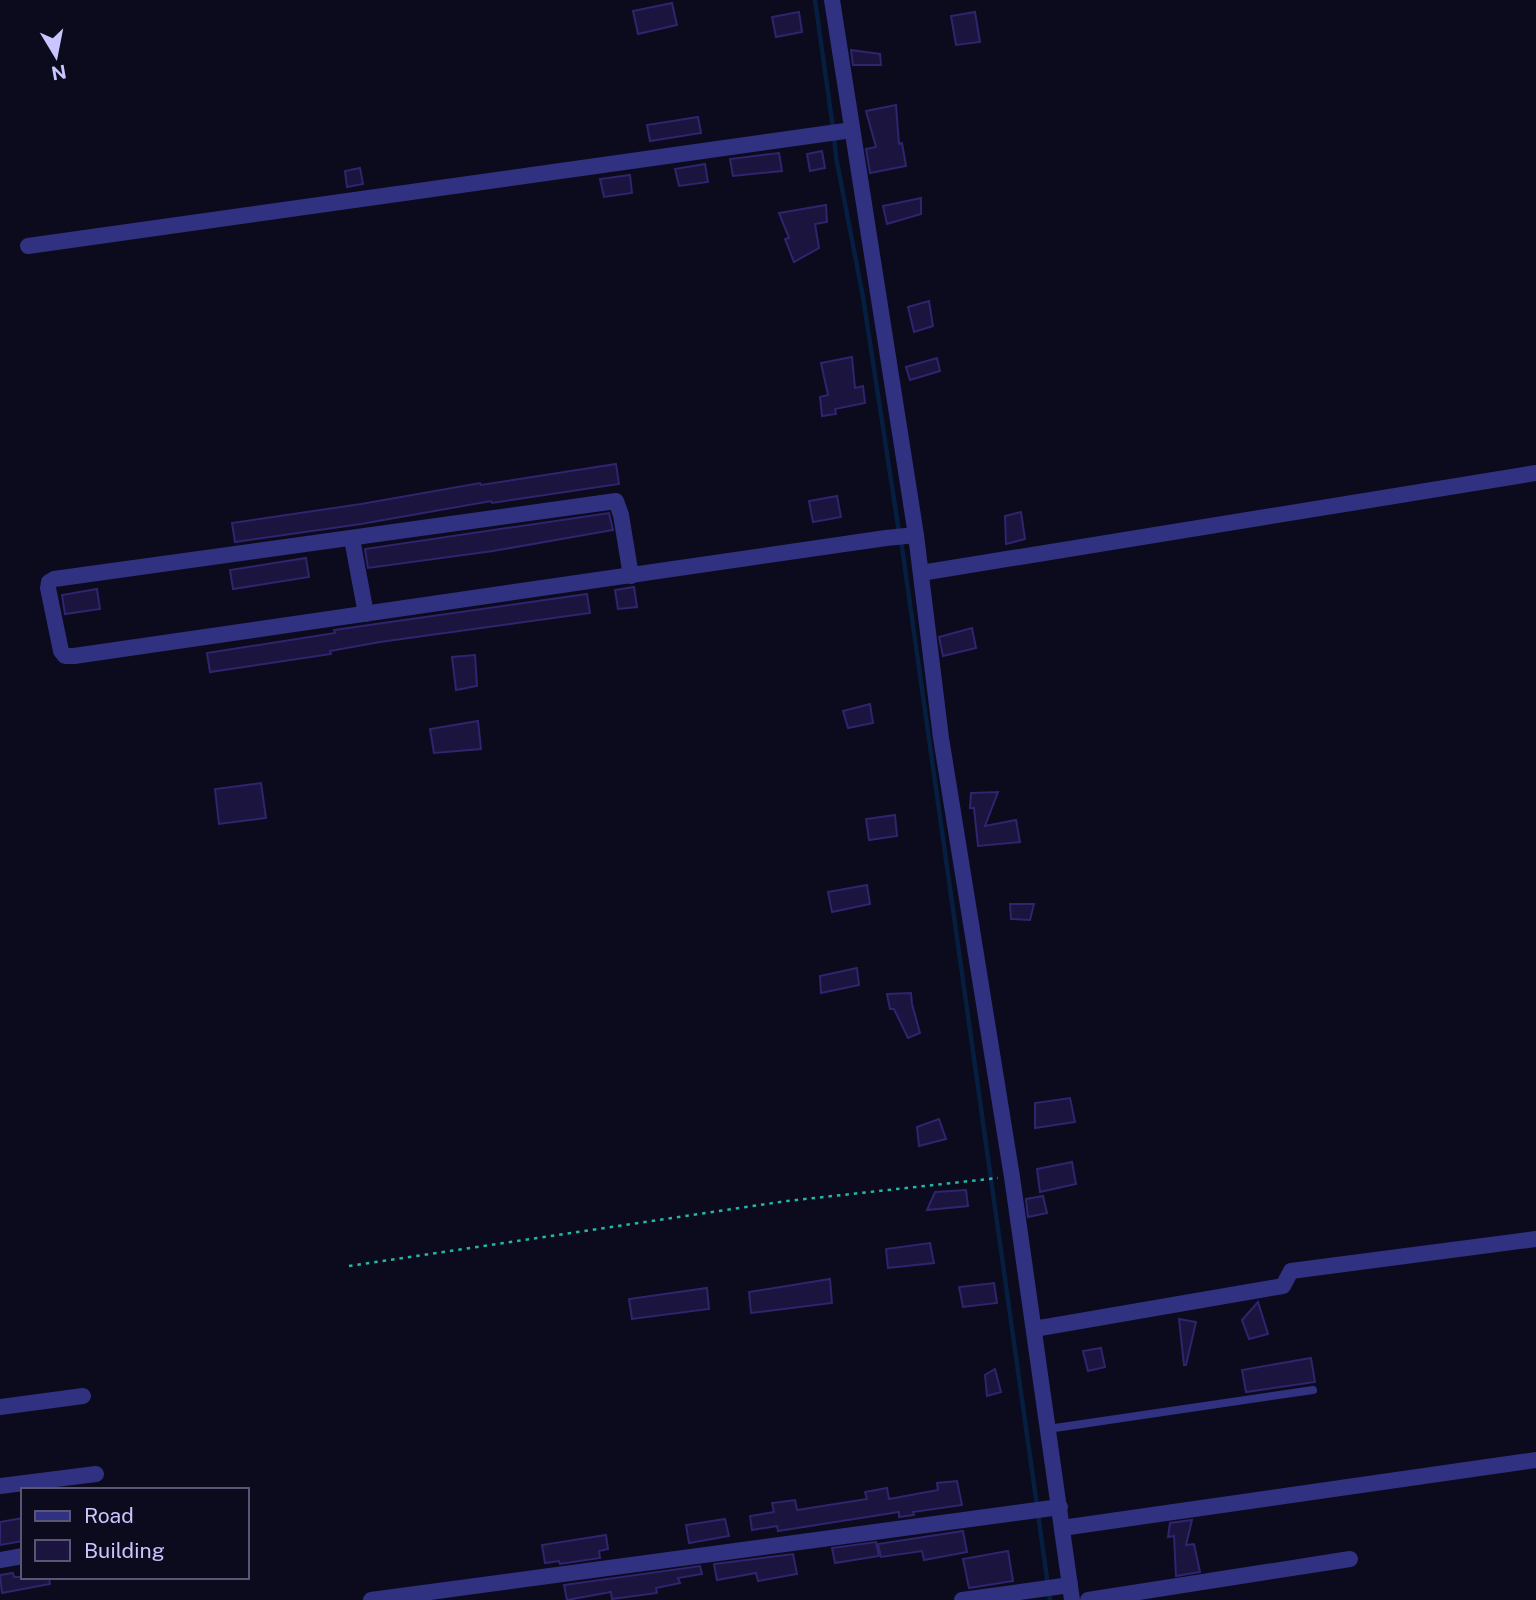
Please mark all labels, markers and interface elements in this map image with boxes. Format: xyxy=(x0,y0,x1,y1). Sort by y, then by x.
north arrow xyxy=(21,21,91,91)
text: N xyxy=(50,61,68,85)
legend xyxy=(21,1488,248,1579)
text: Road xyxy=(84,1503,134,1528)
text: Building xyxy=(84,1538,165,1563)

